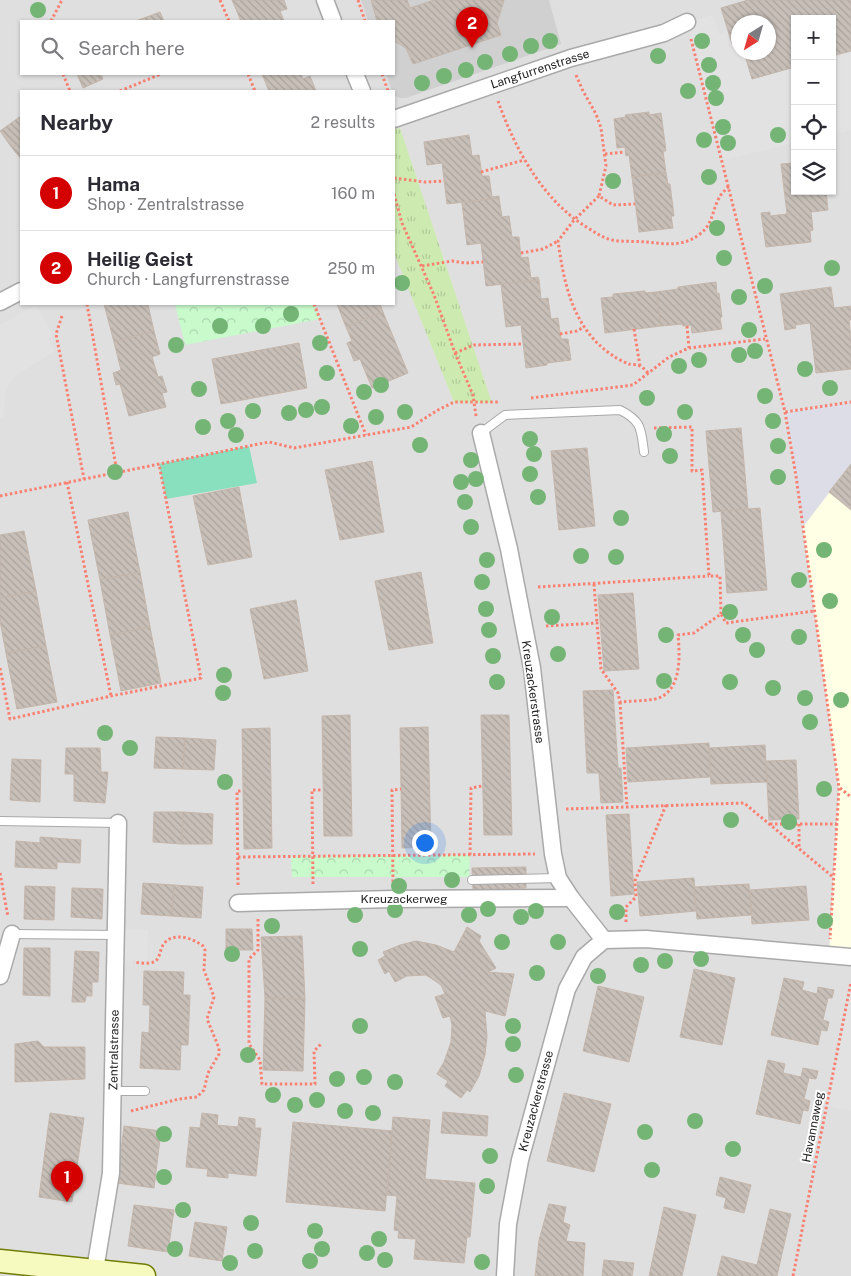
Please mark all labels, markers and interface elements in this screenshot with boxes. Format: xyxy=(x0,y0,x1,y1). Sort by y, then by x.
pin: 2 xyxy=(456,7,488,48)
north arrow xyxy=(731,15,776,60)
map controls xyxy=(791,15,836,195)
button: + xyxy=(791,15,836,60)
search box xyxy=(20,20,395,75)
icon: search xyxy=(38,34,66,62)
text: Search here xyxy=(78,37,185,59)
street label: Langfurrenstrasse xyxy=(489,46,591,92)
button: − xyxy=(791,60,836,105)
button: locate xyxy=(791,105,836,150)
text: Nearby xyxy=(40,110,113,135)
text: 2 results xyxy=(310,113,375,132)
button: layers xyxy=(791,150,836,195)
text: Hama xyxy=(87,173,140,195)
text: 1 xyxy=(53,184,59,203)
text: 160 m xyxy=(331,184,375,203)
text: Shop · Zentralstrasse xyxy=(87,195,244,214)
text: Heilig Geist xyxy=(87,248,193,270)
text: 2 xyxy=(51,259,61,278)
text: 250 m xyxy=(328,259,375,278)
text: Church · Langfurrenstrasse xyxy=(87,270,290,289)
street label: Kreuzackerstrasse xyxy=(519,640,547,745)
your location xyxy=(412,830,438,856)
street label: Kreuzackerweg xyxy=(360,892,448,906)
street label: Zentralstrasse xyxy=(106,1009,122,1090)
street label: Kreuzackerstrasse xyxy=(516,1049,556,1153)
street label: Havannaweg xyxy=(799,1090,827,1164)
pin: 1 xyxy=(51,1161,83,1202)

